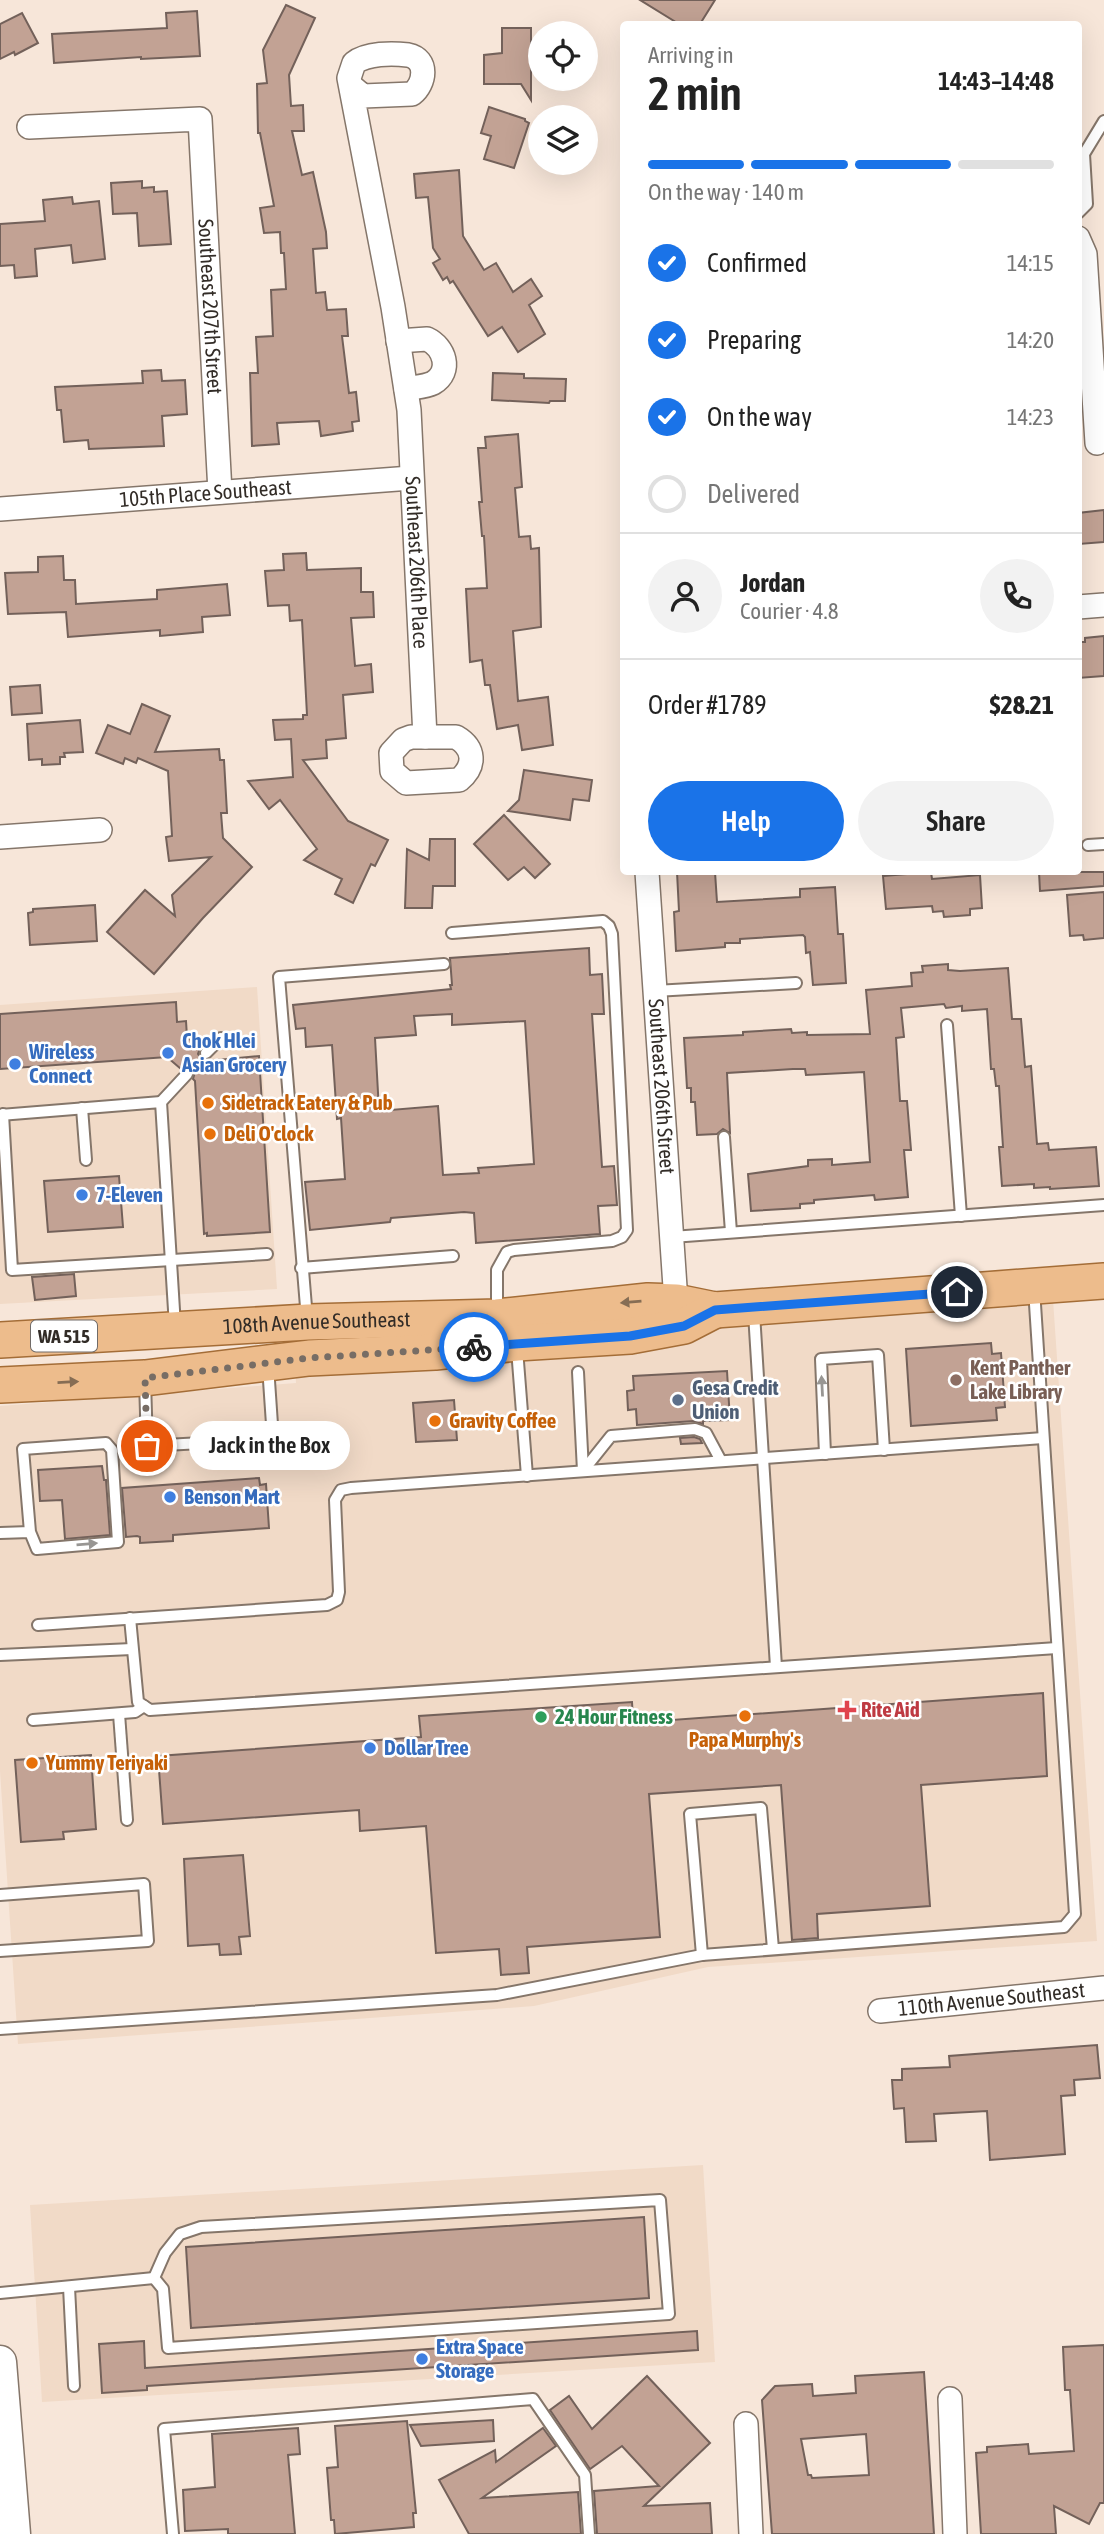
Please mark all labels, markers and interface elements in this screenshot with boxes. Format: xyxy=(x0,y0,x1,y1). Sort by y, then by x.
map controls xyxy=(528,21,598,175)
button: locate xyxy=(528,21,598,91)
text: Arriving in xyxy=(648,42,734,68)
text: 14:43–14:48 xyxy=(938,66,1054,96)
text: 2 min xyxy=(648,67,742,120)
button: layers xyxy=(528,105,598,175)
text: On the way · 140 m xyxy=(648,179,804,205)
street label: Southeast 207th Street xyxy=(194,218,228,395)
icon: check xyxy=(648,244,686,282)
text: Confirmed xyxy=(707,248,807,278)
text: 14:15 xyxy=(1007,250,1054,276)
icon: check xyxy=(648,321,686,359)
text: Preparing xyxy=(707,325,801,355)
text: 14:20 xyxy=(1007,327,1054,353)
icon: check xyxy=(648,398,686,436)
text: On the way xyxy=(707,402,812,432)
text: 14:23 xyxy=(1007,404,1054,430)
street label: 105th Place Southeast xyxy=(118,474,292,511)
street label: Southeast 206th Place xyxy=(401,476,434,649)
text: Delivered xyxy=(707,479,800,509)
button: person xyxy=(648,559,722,633)
button: phone xyxy=(980,559,1054,633)
text: Jordan xyxy=(740,568,805,598)
text: Courier · 4.8 xyxy=(740,598,839,624)
text: Order #1789 xyxy=(648,690,767,720)
text: $28.21 xyxy=(990,690,1054,720)
button: Help xyxy=(648,781,844,861)
button: Share xyxy=(858,781,1054,861)
street label: Southeast 206th Street xyxy=(645,998,680,1175)
place label: Chok Hlei Asian Grocery xyxy=(181,1028,287,1076)
place label: Wireless Connect xyxy=(28,1039,95,1087)
marker: Chok Hlei Asian Grocery xyxy=(160,1045,176,1061)
marker: Wireless Connect xyxy=(7,1056,23,1072)
place label: Sidetrack Eatery & Pub xyxy=(222,1090,393,1114)
marker: Sidetrack Eatery & Pub xyxy=(200,1095,216,1111)
place label: Deli O'clock xyxy=(224,1121,314,1145)
marker: Deli O'clock xyxy=(202,1126,218,1142)
place label: 7-Eleven xyxy=(96,1182,163,1206)
marker: 7-Eleven xyxy=(74,1187,90,1203)
pin xyxy=(927,1262,987,1322)
icon: home xyxy=(938,1273,976,1311)
one-way arrow xyxy=(619,1297,641,1308)
street label: 108th Avenue Southeast xyxy=(222,1306,411,1338)
courier xyxy=(439,1312,509,1382)
road number: WA 515 xyxy=(31,1320,97,1352)
icon: bike xyxy=(455,1328,493,1366)
place label: Kent Panther Lake Library xyxy=(970,1355,1071,1403)
marker: Kent Panther Lake Library xyxy=(948,1372,964,1388)
one-way arrow xyxy=(816,1374,827,1396)
place label: Gesa Credit Union xyxy=(692,1375,779,1423)
one-way arrow xyxy=(57,1376,79,1387)
marker: Gesa Credit Union xyxy=(670,1392,686,1408)
place label: Gravity Coffee xyxy=(449,1408,556,1432)
marker: Gravity Coffee xyxy=(427,1413,443,1429)
pin xyxy=(117,1416,177,1476)
callout: Jack in the Box xyxy=(189,1422,350,1470)
icon: bag xyxy=(128,1427,166,1465)
text: Jack in the Box xyxy=(209,1432,330,1458)
place label: Benson Mart xyxy=(184,1484,280,1508)
marker: Benson Mart xyxy=(162,1489,178,1505)
one-way arrow xyxy=(76,1538,98,1549)
place label: Rite Aid xyxy=(861,1697,920,1721)
marker: Rite Aid xyxy=(839,1702,855,1718)
place label: 24 Hour Fitness xyxy=(555,1704,673,1728)
marker: Papa Murphy's xyxy=(737,1708,753,1724)
marker: 24 Hour Fitness xyxy=(533,1709,549,1725)
place label: Papa Murphy's xyxy=(689,1727,802,1751)
place label: Dollar Tree xyxy=(384,1735,469,1759)
marker: Dollar Tree xyxy=(362,1740,378,1756)
place label: Yummy Teriyaki xyxy=(45,1750,168,1774)
marker: Yummy Teriyaki xyxy=(24,1755,40,1771)
street label: 110th Avenue Southeast xyxy=(897,1977,1086,2020)
place label: Extra Space Storage xyxy=(436,2334,524,2382)
marker: Extra Space Storage xyxy=(414,2351,430,2367)

